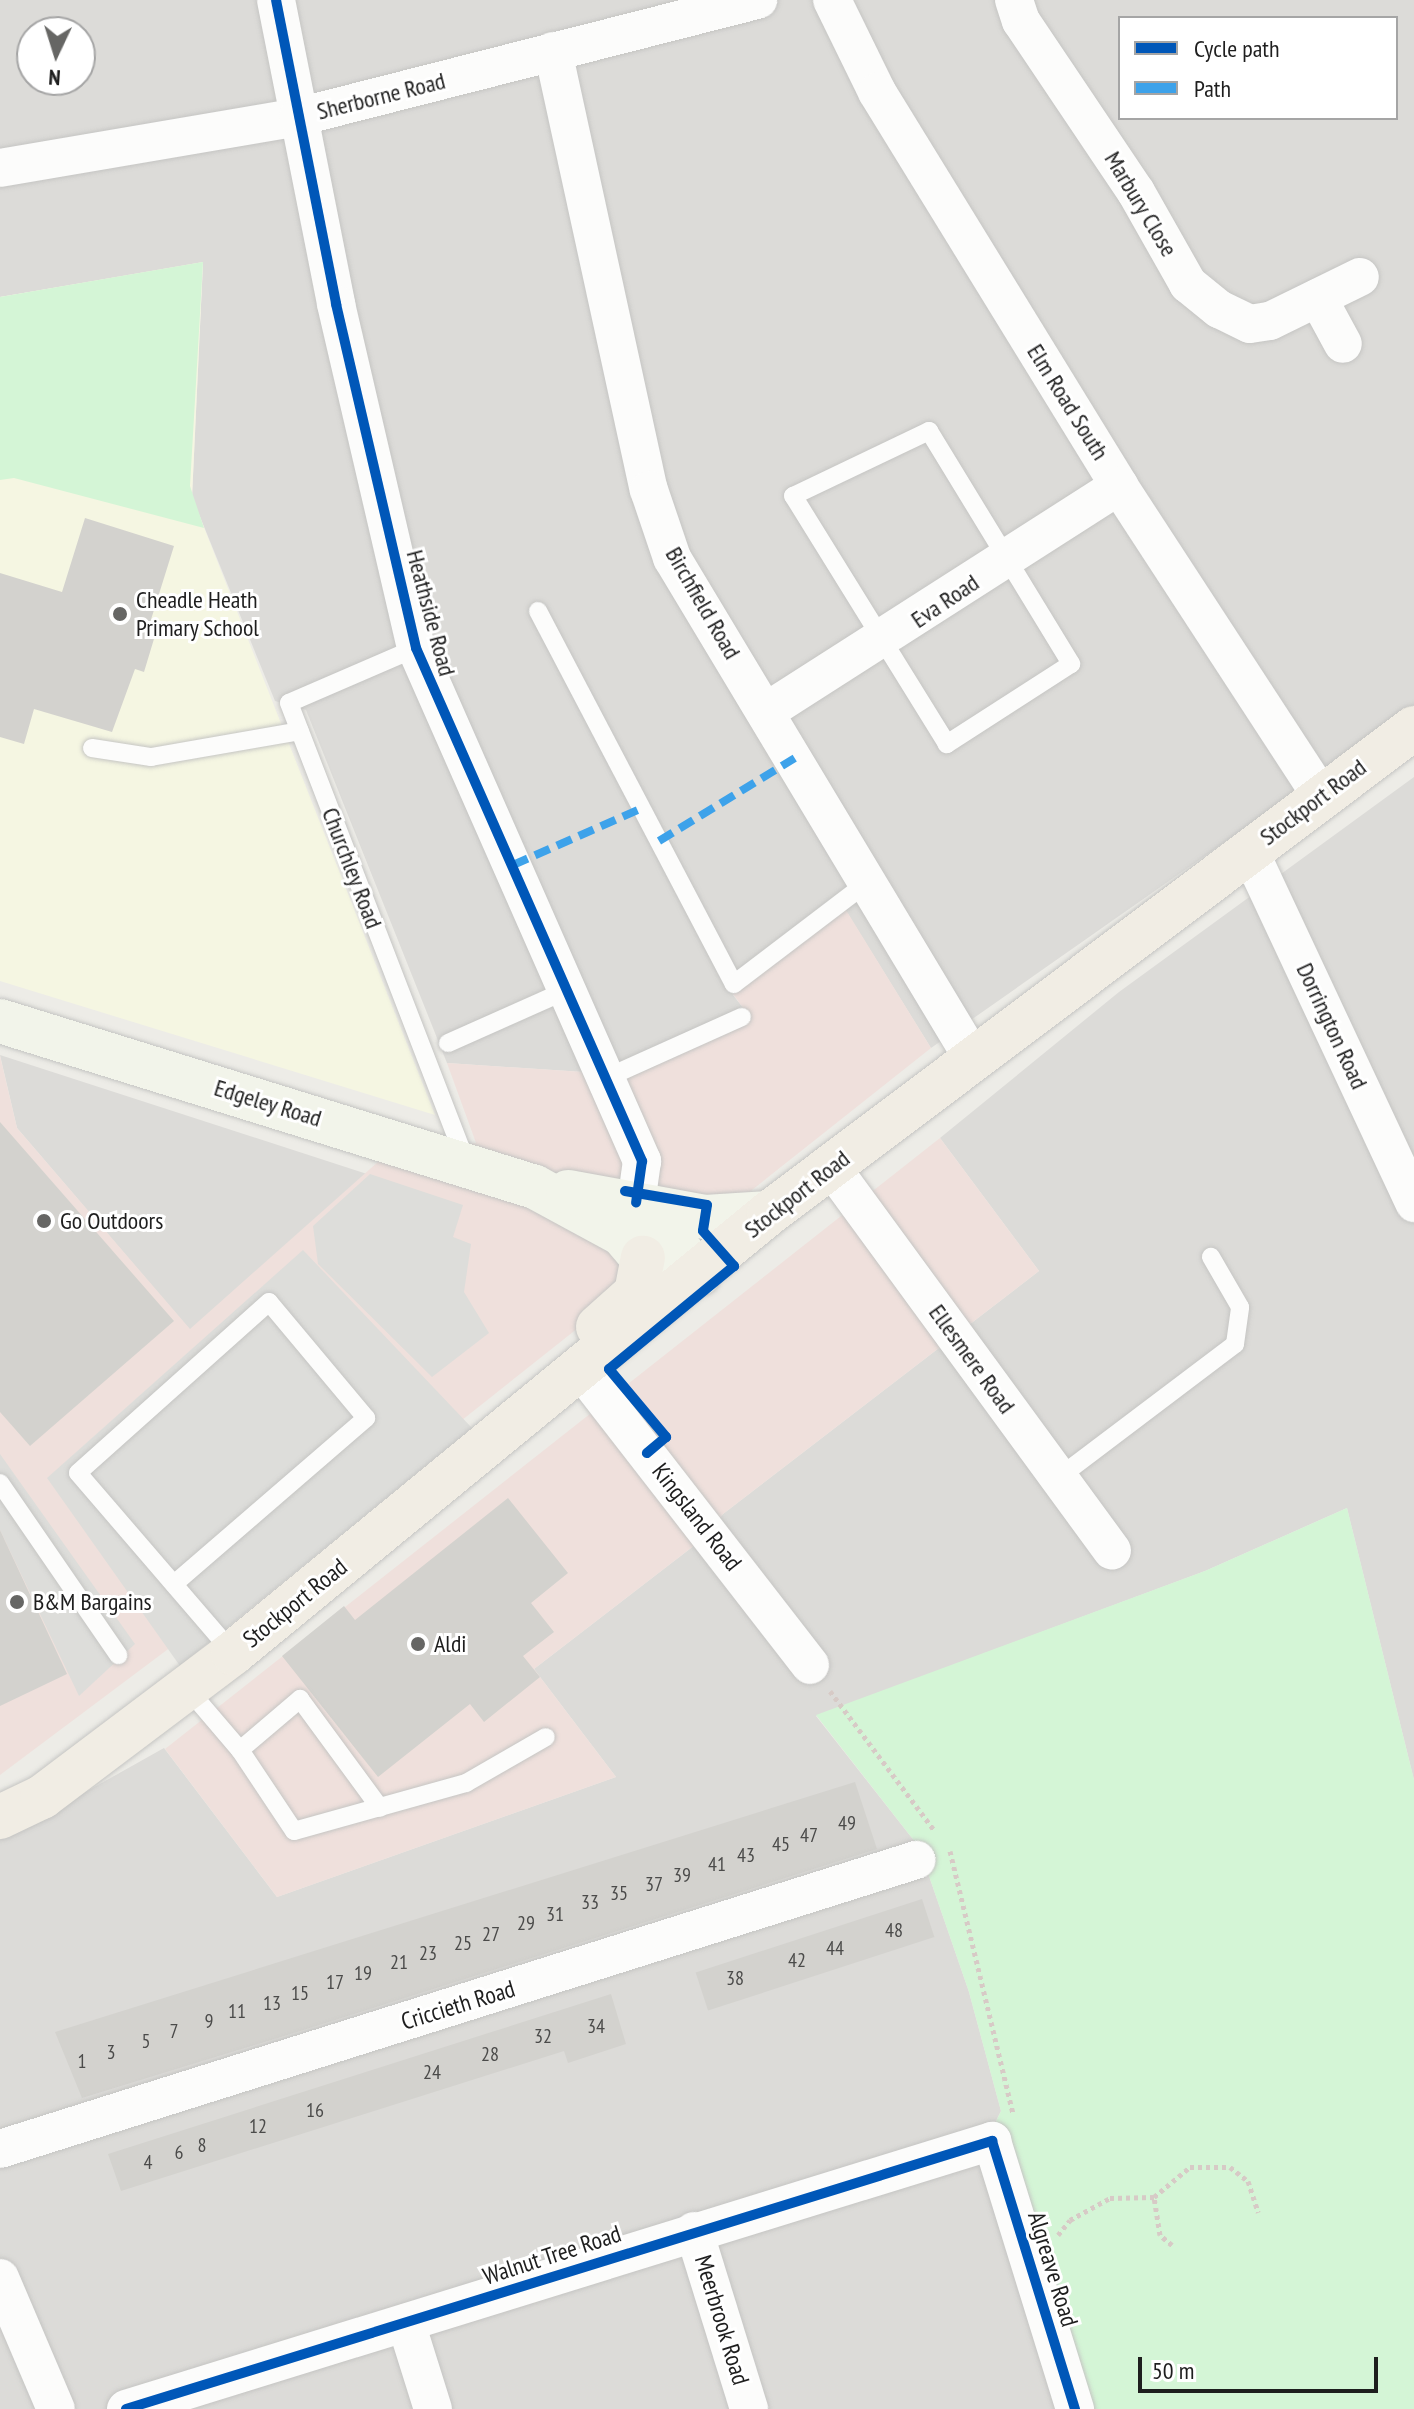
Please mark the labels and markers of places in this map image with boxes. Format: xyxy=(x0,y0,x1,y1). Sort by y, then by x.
place label: Cheadle Heath Primary School xyxy=(136,586,260,642)
marker: Cheadle Heath Primary School xyxy=(111,605,129,623)
place label: Go Outdoors xyxy=(60,1207,163,1235)
marker: Go Outdoors xyxy=(35,1212,53,1230)
place label: B&M Bargains xyxy=(33,1588,152,1616)
marker: B&M Bargains xyxy=(8,1593,26,1611)
place label: Aldi xyxy=(434,1630,467,1658)
marker: Aldi xyxy=(409,1635,427,1653)

